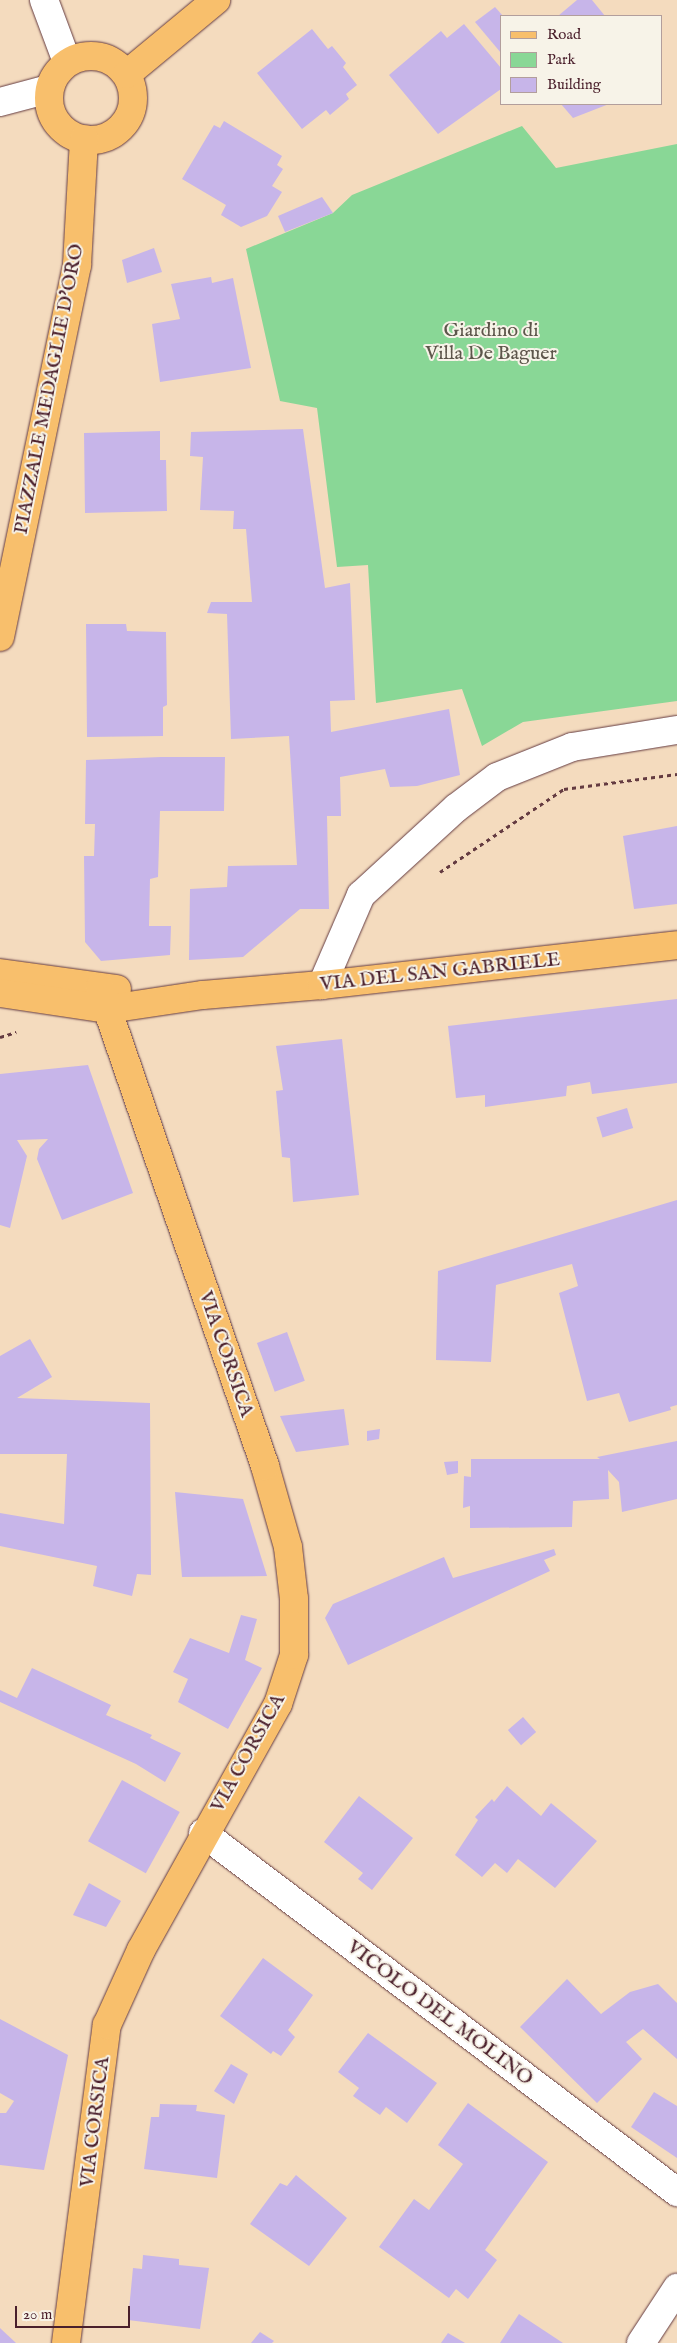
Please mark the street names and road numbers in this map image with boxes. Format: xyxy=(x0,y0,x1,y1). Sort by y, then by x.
street label: PIAZZALE MEDAGLIE D'ORO xyxy=(9,242,89,536)
street label: VIA DEL SAN GABRIELE xyxy=(319,947,561,997)
street label: VIA CORSICA xyxy=(193,1288,259,1420)
street label: VIA CORSICA xyxy=(206,1690,290,1816)
street label: VICOLO DEL MOLINO xyxy=(342,1935,538,2091)
street label: VIA CORSICA xyxy=(75,2055,115,2189)

